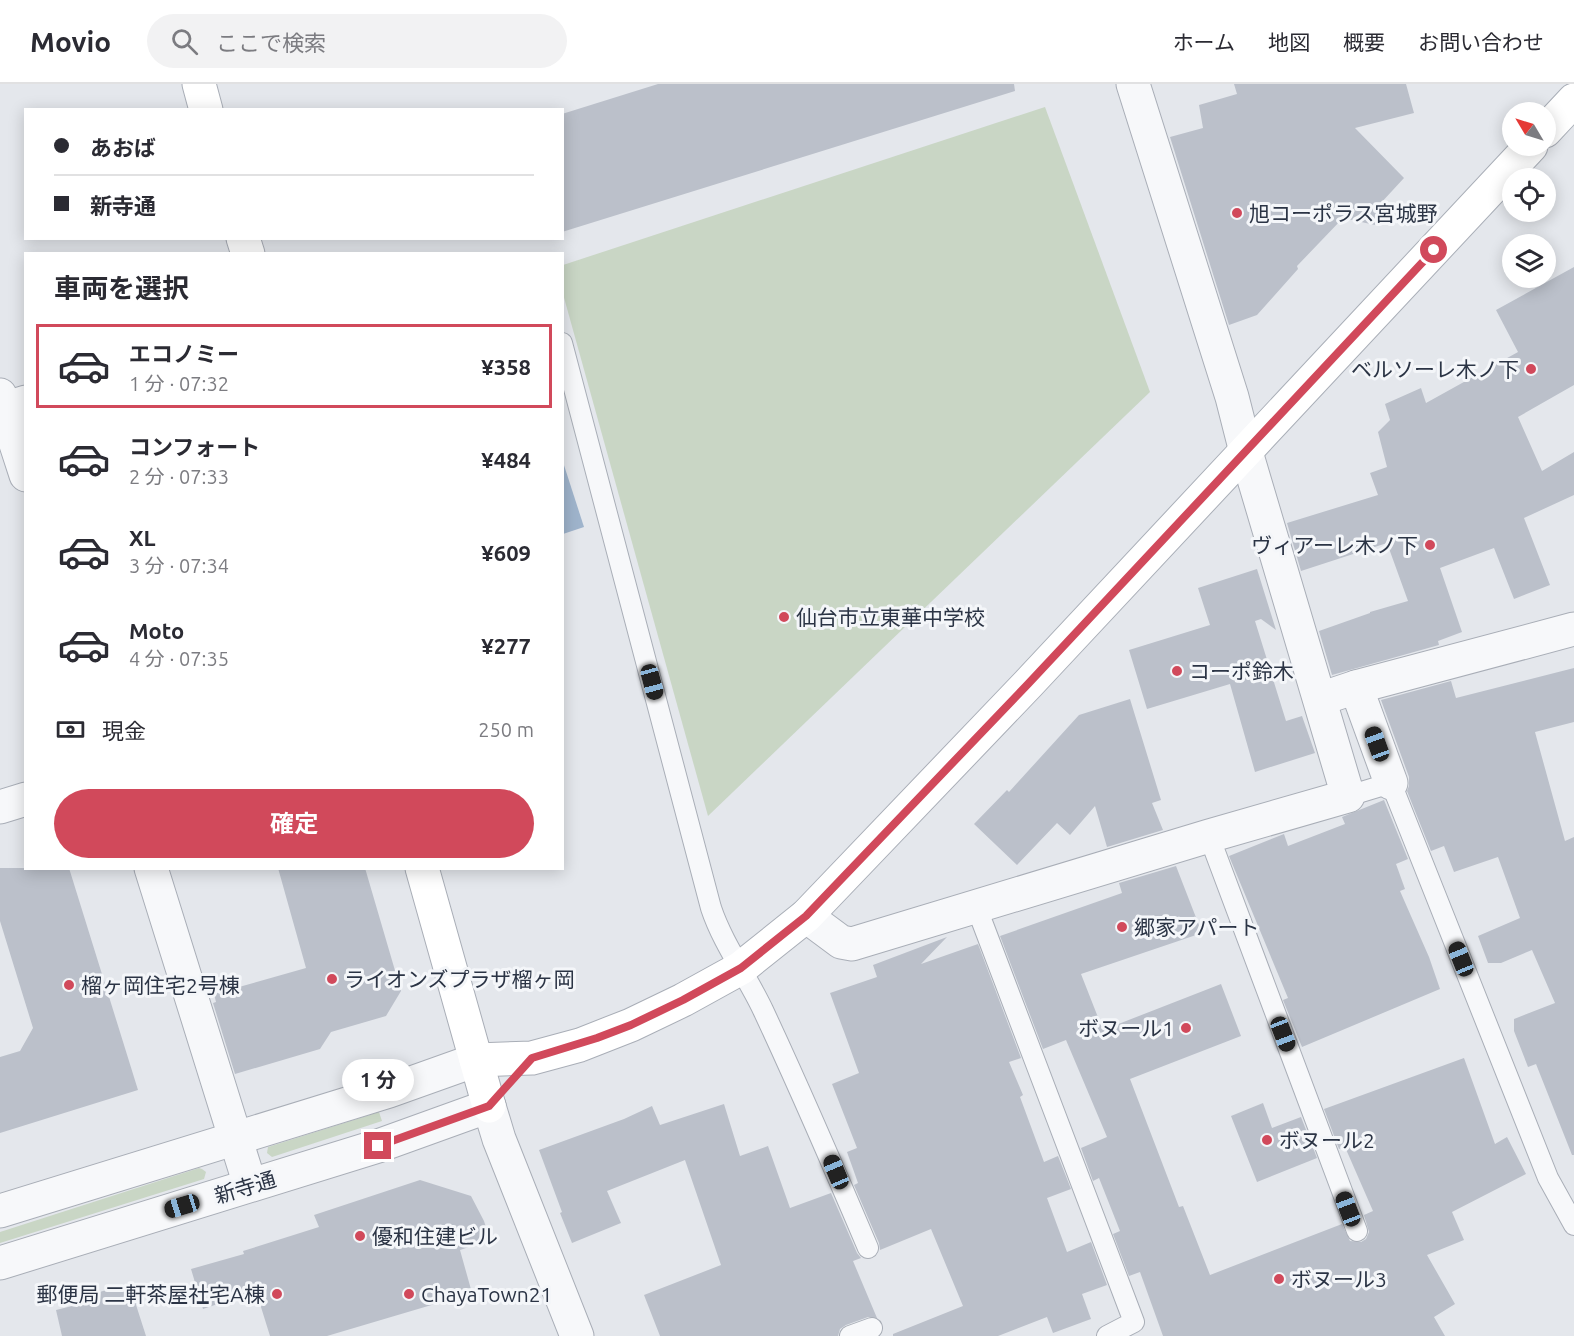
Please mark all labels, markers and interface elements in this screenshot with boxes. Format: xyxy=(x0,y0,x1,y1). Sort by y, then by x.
search box xyxy=(147,14,567,68)
icon: search xyxy=(168,25,201,58)
text: Movio xyxy=(30,26,111,57)
text: ここで検索 xyxy=(216,30,326,55)
text: ホーム xyxy=(1173,30,1235,54)
text: 地図 xyxy=(1268,30,1310,54)
text: 概要 xyxy=(1343,30,1385,54)
text: お問い合わせ xyxy=(1418,30,1544,54)
north arrow xyxy=(1502,102,1556,156)
map controls xyxy=(1502,102,1556,288)
text: あおば xyxy=(90,135,156,160)
button: locate xyxy=(1502,168,1556,222)
text: 新寺通 xyxy=(90,193,156,218)
place label: 旭コーポラス宮城野 xyxy=(1249,201,1438,225)
marker: 旭コーポラス宮城野 xyxy=(1230,206,1244,220)
button: layers xyxy=(1502,234,1556,288)
route start xyxy=(1420,236,1447,263)
text: 車両を選択 xyxy=(54,273,189,303)
icon: car xyxy=(57,339,111,393)
text: エコノミー xyxy=(129,341,239,366)
text: ¥358 xyxy=(481,354,531,379)
place label: ベルソーレ木ノ下 xyxy=(1351,357,1519,381)
marker: ベルソーレ木ノ下 xyxy=(1524,362,1538,376)
text: 1 分 · 07:32 xyxy=(129,372,229,395)
icon: car xyxy=(57,432,111,486)
text: コンフォート xyxy=(129,434,260,459)
text: ¥484 xyxy=(481,447,531,472)
text: 2 分 · 07:33 xyxy=(129,465,229,488)
icon: car xyxy=(57,525,111,579)
text: XL xyxy=(129,525,156,550)
place label: ヴィアーレ木ノ下 xyxy=(1251,533,1418,557)
marker: ヴィアーレ木ノ下 xyxy=(1423,538,1437,552)
text: ¥609 xyxy=(481,540,531,565)
text: 3 分 · 07:34 xyxy=(129,554,229,577)
place label: 仙台市立東華中学校 xyxy=(796,605,985,629)
marker: 仙台市立東華中学校 xyxy=(777,610,791,624)
icon: car xyxy=(57,618,111,672)
text: Moto xyxy=(129,618,184,643)
text: ¥277 xyxy=(481,633,531,658)
text: 4 分 · 07:35 xyxy=(129,647,229,670)
place label: コーポ鈴木 xyxy=(1189,659,1294,683)
car xyxy=(639,662,665,702)
marker: コーポ鈴木 xyxy=(1170,664,1184,678)
icon: cash xyxy=(54,713,87,746)
text: 現金 xyxy=(102,718,146,743)
text: 250 m xyxy=(478,718,534,741)
car xyxy=(1362,724,1392,764)
button: 確定 xyxy=(54,789,534,858)
place label: 郷家アパート xyxy=(1134,915,1260,939)
marker: 郷家アパート xyxy=(1115,920,1129,934)
car xyxy=(1446,939,1476,979)
place label: ライオンズプラザ榴ヶ岡 xyxy=(344,967,575,991)
marker: ライオンズプラザ榴ヶ岡 xyxy=(325,972,339,986)
place label: 榴ヶ岡住宅2号棟 xyxy=(81,973,240,997)
marker: 榴ヶ岡住宅2号棟 xyxy=(62,978,76,992)
car xyxy=(1268,1014,1298,1054)
place label: ボヌール1 xyxy=(1078,1016,1174,1040)
marker: ボヌール1 xyxy=(1179,1021,1193,1035)
callout: 1 分 xyxy=(342,1059,414,1101)
text: 1 分 xyxy=(360,1068,396,1091)
place label: ボヌール2 xyxy=(1279,1128,1375,1152)
route end xyxy=(364,1132,391,1159)
marker: ボヌール2 xyxy=(1260,1133,1274,1147)
car xyxy=(821,1152,851,1192)
street label: 新寺通 xyxy=(211,1166,279,1208)
car xyxy=(1333,1189,1363,1229)
car xyxy=(162,1192,202,1220)
place label: 優和住建ビル xyxy=(372,1224,498,1248)
marker: 優和住建ビル xyxy=(353,1229,367,1243)
place label: ボヌール3 xyxy=(1291,1267,1387,1291)
marker: ボヌール3 xyxy=(1272,1272,1286,1286)
place label: 郵便局 二軒茶屋社宅A棟 xyxy=(37,1282,265,1306)
place label: ChayaTown21 xyxy=(421,1282,552,1306)
marker: 郵便局 二軒茶屋社宅A棟 xyxy=(270,1287,284,1301)
marker: ChayaTown21 xyxy=(402,1287,416,1301)

